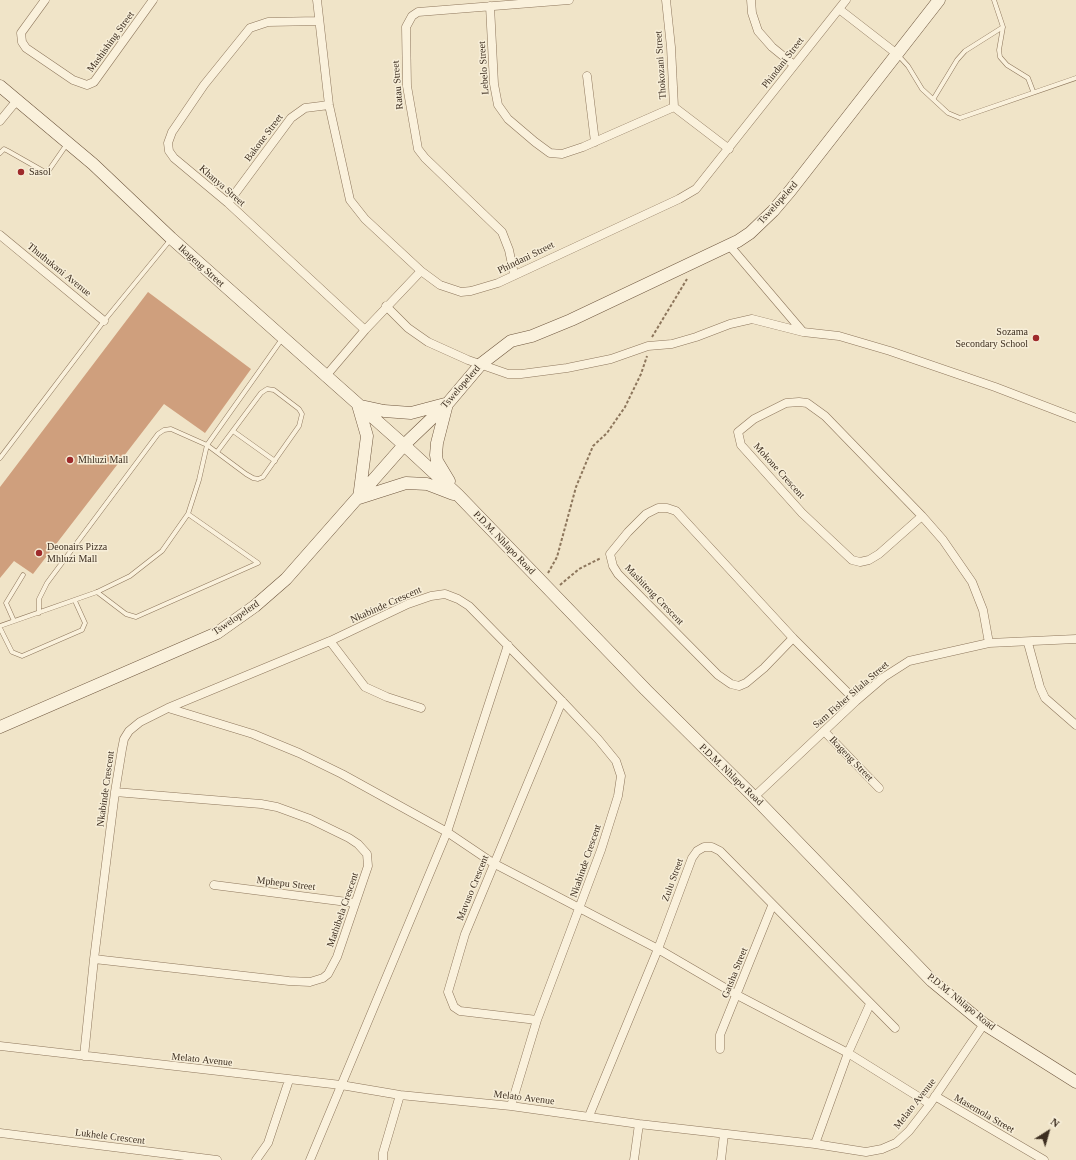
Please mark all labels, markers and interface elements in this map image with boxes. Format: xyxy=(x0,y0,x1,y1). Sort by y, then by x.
street label: Mashishing Street xyxy=(85,9,137,75)
street label: Thokozani Street xyxy=(653,30,669,100)
street label: Phindani Street xyxy=(759,35,807,91)
street label: Lebelo Street xyxy=(476,41,492,95)
street label: Ratau Street xyxy=(390,60,406,110)
street label: Bakone Street xyxy=(242,112,286,164)
street label: Khanya Street xyxy=(197,163,247,209)
place label: Sasol xyxy=(29,166,51,178)
marker: Sasol xyxy=(16,167,26,177)
street label: Tswelopelerd xyxy=(756,179,800,227)
street label: Phindani Street xyxy=(496,239,556,277)
street label: Thuthukani Avenue xyxy=(25,240,93,300)
street label: Ikageng Street xyxy=(175,242,227,290)
place label: Sozama Secondary School xyxy=(956,326,1028,350)
marker: Sozama Secondary School xyxy=(1031,333,1041,343)
street label: Tswelopelerd xyxy=(439,363,483,411)
street label: Mokone Crescent xyxy=(751,441,807,501)
place label: Mhluzi Mall xyxy=(78,454,128,466)
marker: Mhluzi Mall xyxy=(65,455,75,465)
street label: P.D.M. Nhlapo Road xyxy=(471,509,537,577)
place label: Deonairs Pizza Mhluzi Mall xyxy=(47,541,107,564)
marker: Deonairs Pizza Mhluzi Mall xyxy=(34,548,44,558)
street label: Mashiteng Crescent xyxy=(622,562,686,628)
street label: Nkabinde Crescent xyxy=(349,584,423,626)
street label: Tswelopelerd xyxy=(210,598,262,638)
street label: Sam Fisher Silala Street xyxy=(811,659,891,731)
street label: Ikageng Street xyxy=(827,734,875,784)
street label: P.D.M. Nhlapo Road xyxy=(697,742,765,808)
street label: Nkabinde Crescent xyxy=(95,750,117,828)
street label: Nkabinde Crescent xyxy=(568,823,604,899)
street label: Mavuso Crescent xyxy=(454,853,492,923)
street label: Zulu Street xyxy=(660,857,686,903)
street label: Mathibela Crescent xyxy=(325,871,361,949)
street label: Mphepu Street xyxy=(256,874,316,894)
street label: Gatsha Street xyxy=(719,946,751,1000)
street label: P.D.M. Nhlapo Road xyxy=(925,971,997,1033)
street label: Melato Avenue xyxy=(171,1051,233,1069)
street label: Melato Avenue xyxy=(891,1076,939,1132)
street label: Melato Avenue xyxy=(493,1088,555,1108)
street label: Masemola Street xyxy=(952,1092,1016,1136)
north arrow xyxy=(1028,1112,1068,1152)
text: N xyxy=(1048,1115,1062,1130)
street label: Lukhele Crescent xyxy=(74,1127,146,1147)

